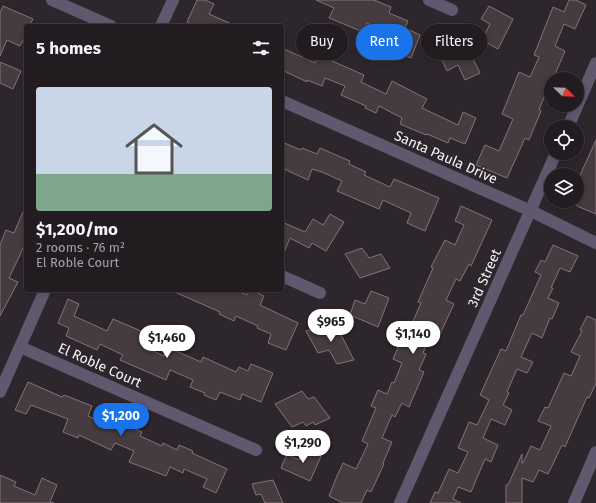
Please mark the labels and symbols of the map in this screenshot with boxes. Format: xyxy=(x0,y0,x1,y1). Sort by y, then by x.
north arrow xyxy=(544,72,584,112)
street label: Santa Paula Drive xyxy=(392,127,500,188)
street label: 3rd Street xyxy=(464,246,505,310)
pin: $965 xyxy=(307,309,355,343)
pin: $1,140 xyxy=(380,321,446,355)
pin: $1,460 xyxy=(134,325,200,359)
street label: El Roble Court xyxy=(55,339,145,392)
pin: $1,200 xyxy=(88,403,154,437)
pin: $1,290 xyxy=(270,430,336,464)

